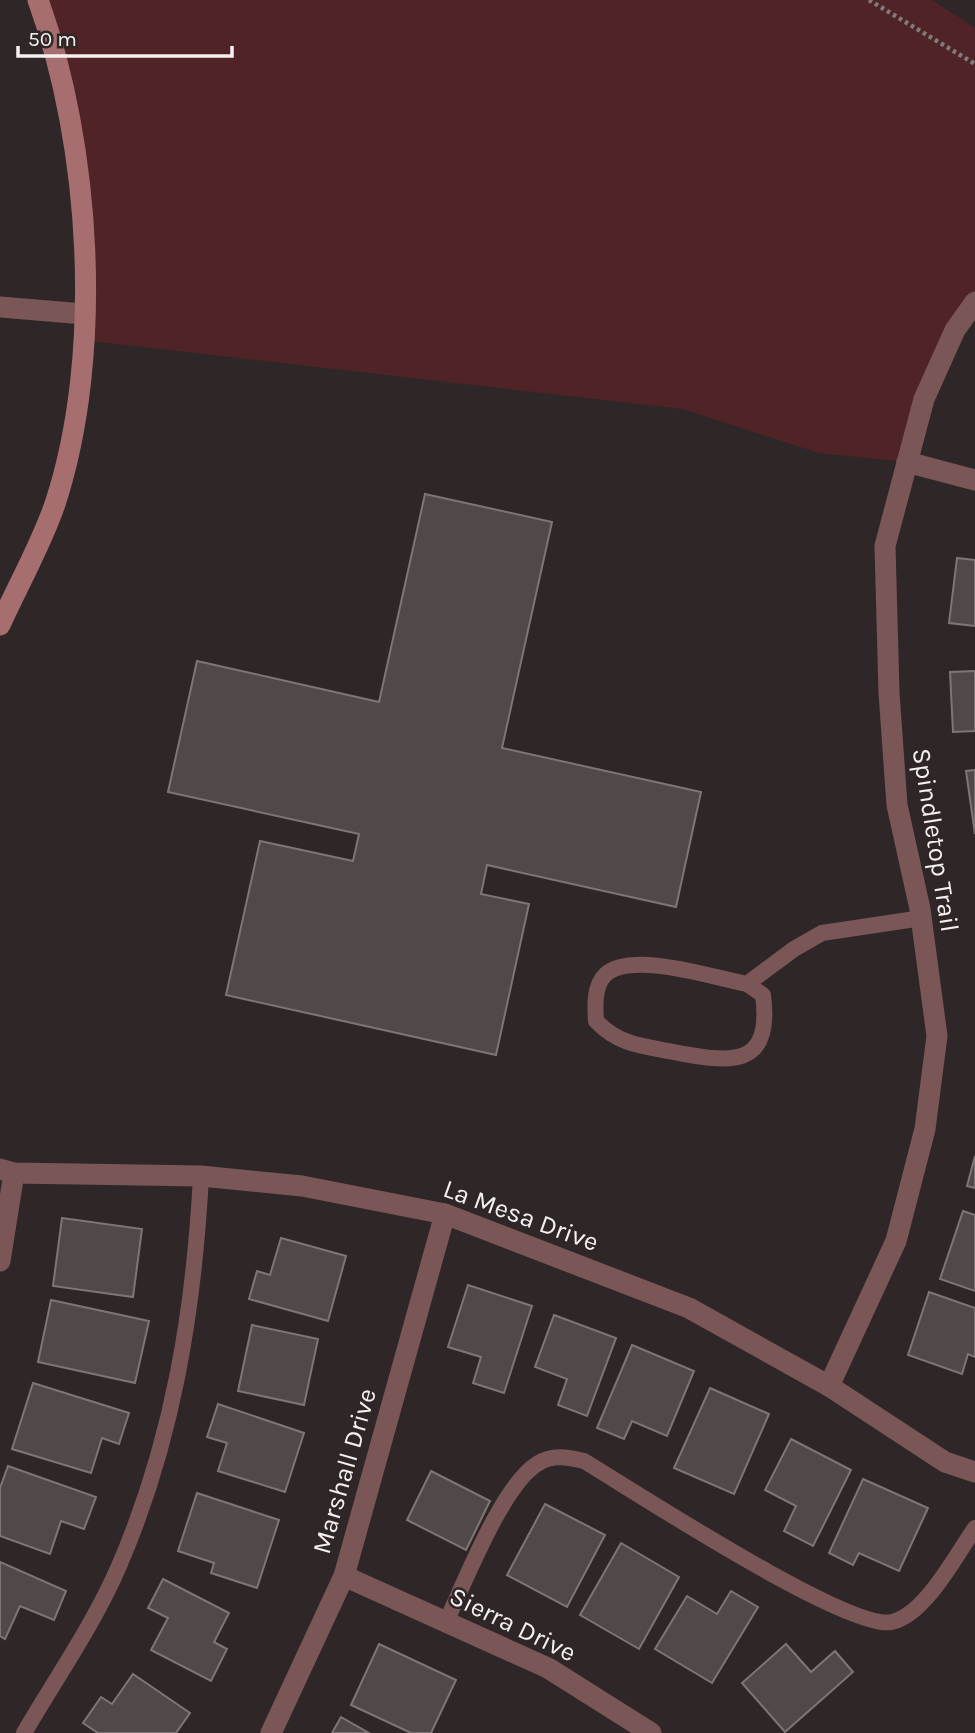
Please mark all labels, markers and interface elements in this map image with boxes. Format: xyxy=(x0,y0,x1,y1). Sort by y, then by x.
scale bar xyxy=(18,14,231,58)
text: 50 m xyxy=(28,27,77,51)
street label: Spindletop Trail xyxy=(906,746,965,934)
street label: La Mesa Drive xyxy=(439,1173,603,1258)
street label: Marshall Drive xyxy=(306,1385,383,1558)
street label: Sierra Drive xyxy=(444,1581,581,1668)

